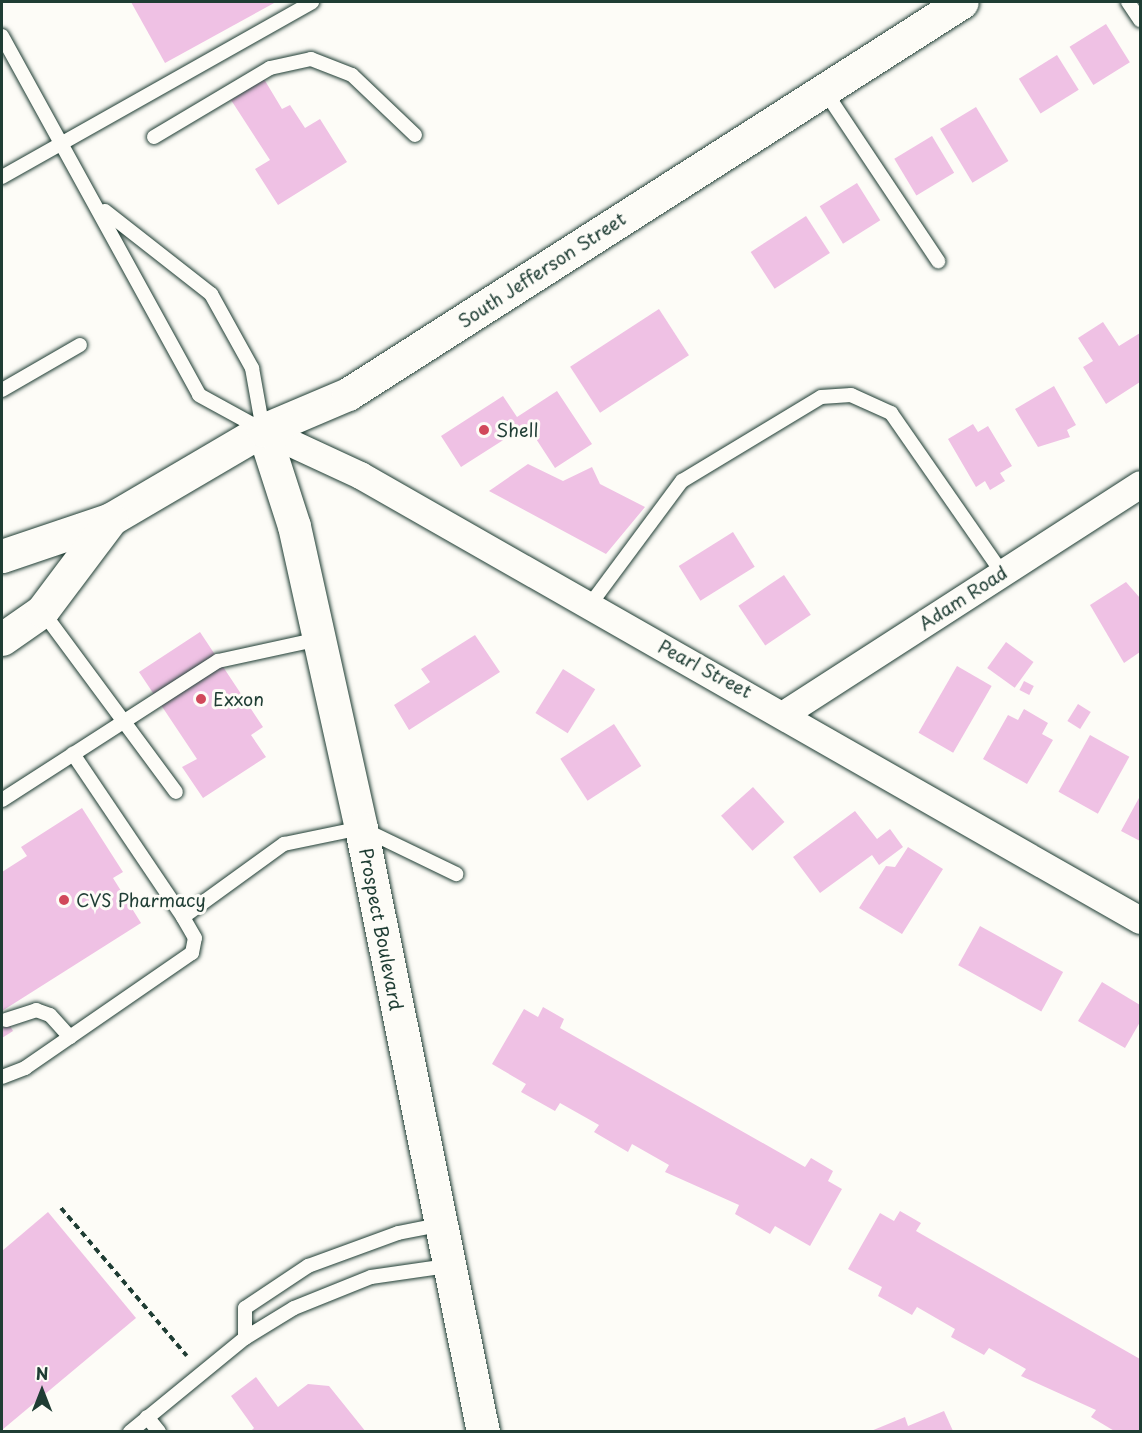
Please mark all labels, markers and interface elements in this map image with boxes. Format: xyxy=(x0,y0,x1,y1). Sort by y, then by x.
street label: South Jefferson Street xyxy=(454,207,630,333)
place label: Shell xyxy=(496,419,538,441)
marker: Shell xyxy=(477,423,491,437)
street label: Adam Road xyxy=(915,561,1011,635)
street label: Pearl Street xyxy=(654,635,756,703)
place label: Exxon xyxy=(213,688,264,710)
marker: Exxon xyxy=(194,692,208,706)
street label: Prospect Boulevard xyxy=(355,846,407,1012)
place label: CVS Pharmacy xyxy=(76,889,209,911)
marker: CVS Pharmacy xyxy=(57,893,71,907)
north arrow xyxy=(12,1361,72,1421)
text: N xyxy=(36,1361,48,1385)

